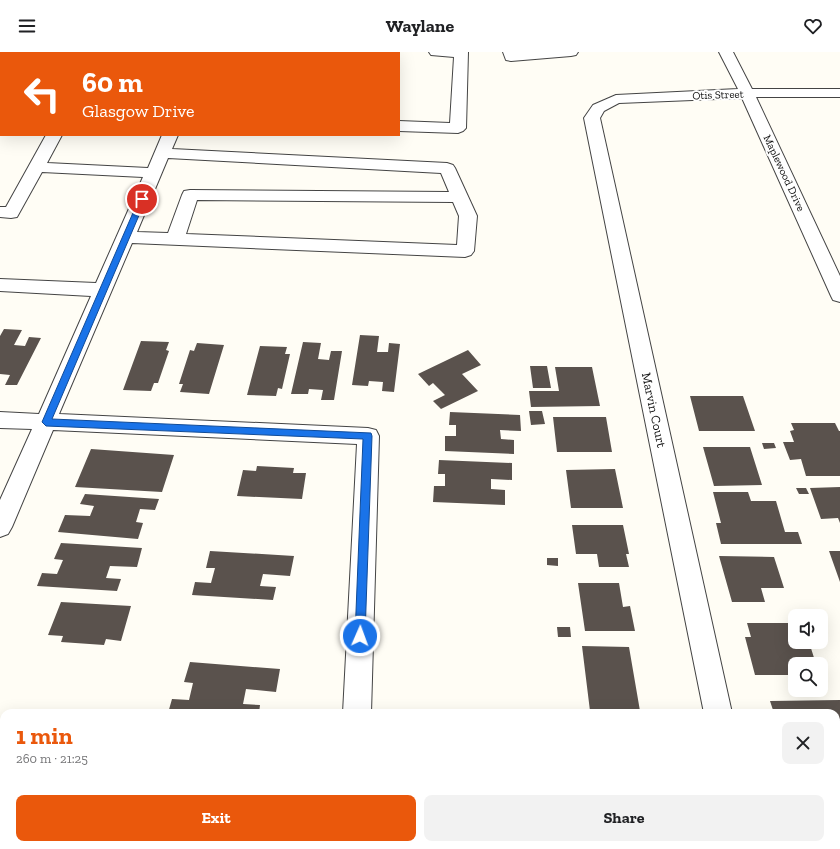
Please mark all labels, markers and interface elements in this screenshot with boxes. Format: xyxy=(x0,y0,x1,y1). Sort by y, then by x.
icon: menu xyxy=(16,15,38,37)
text: Waylane xyxy=(386,15,454,37)
icon: heart xyxy=(802,15,824,37)
text: 60 m xyxy=(82,66,143,99)
icon: left xyxy=(16,68,68,120)
street label: Otis Street xyxy=(692,88,745,102)
text: Glasgow Drive xyxy=(82,100,195,122)
street label: Maplewood Drive xyxy=(761,133,807,213)
pin xyxy=(125,182,159,216)
icon: arrive xyxy=(131,188,153,210)
street label: Marvin Court xyxy=(639,371,669,449)
map controls xyxy=(788,609,828,697)
button: sound xyxy=(788,609,828,649)
position arrow xyxy=(339,615,381,657)
button: search xyxy=(788,657,828,697)
text: 1 min xyxy=(16,721,73,750)
button: close xyxy=(782,722,824,764)
text: 260 m · 21:25 xyxy=(16,751,88,766)
button: Exit xyxy=(16,795,416,841)
button: Share xyxy=(424,795,824,841)

